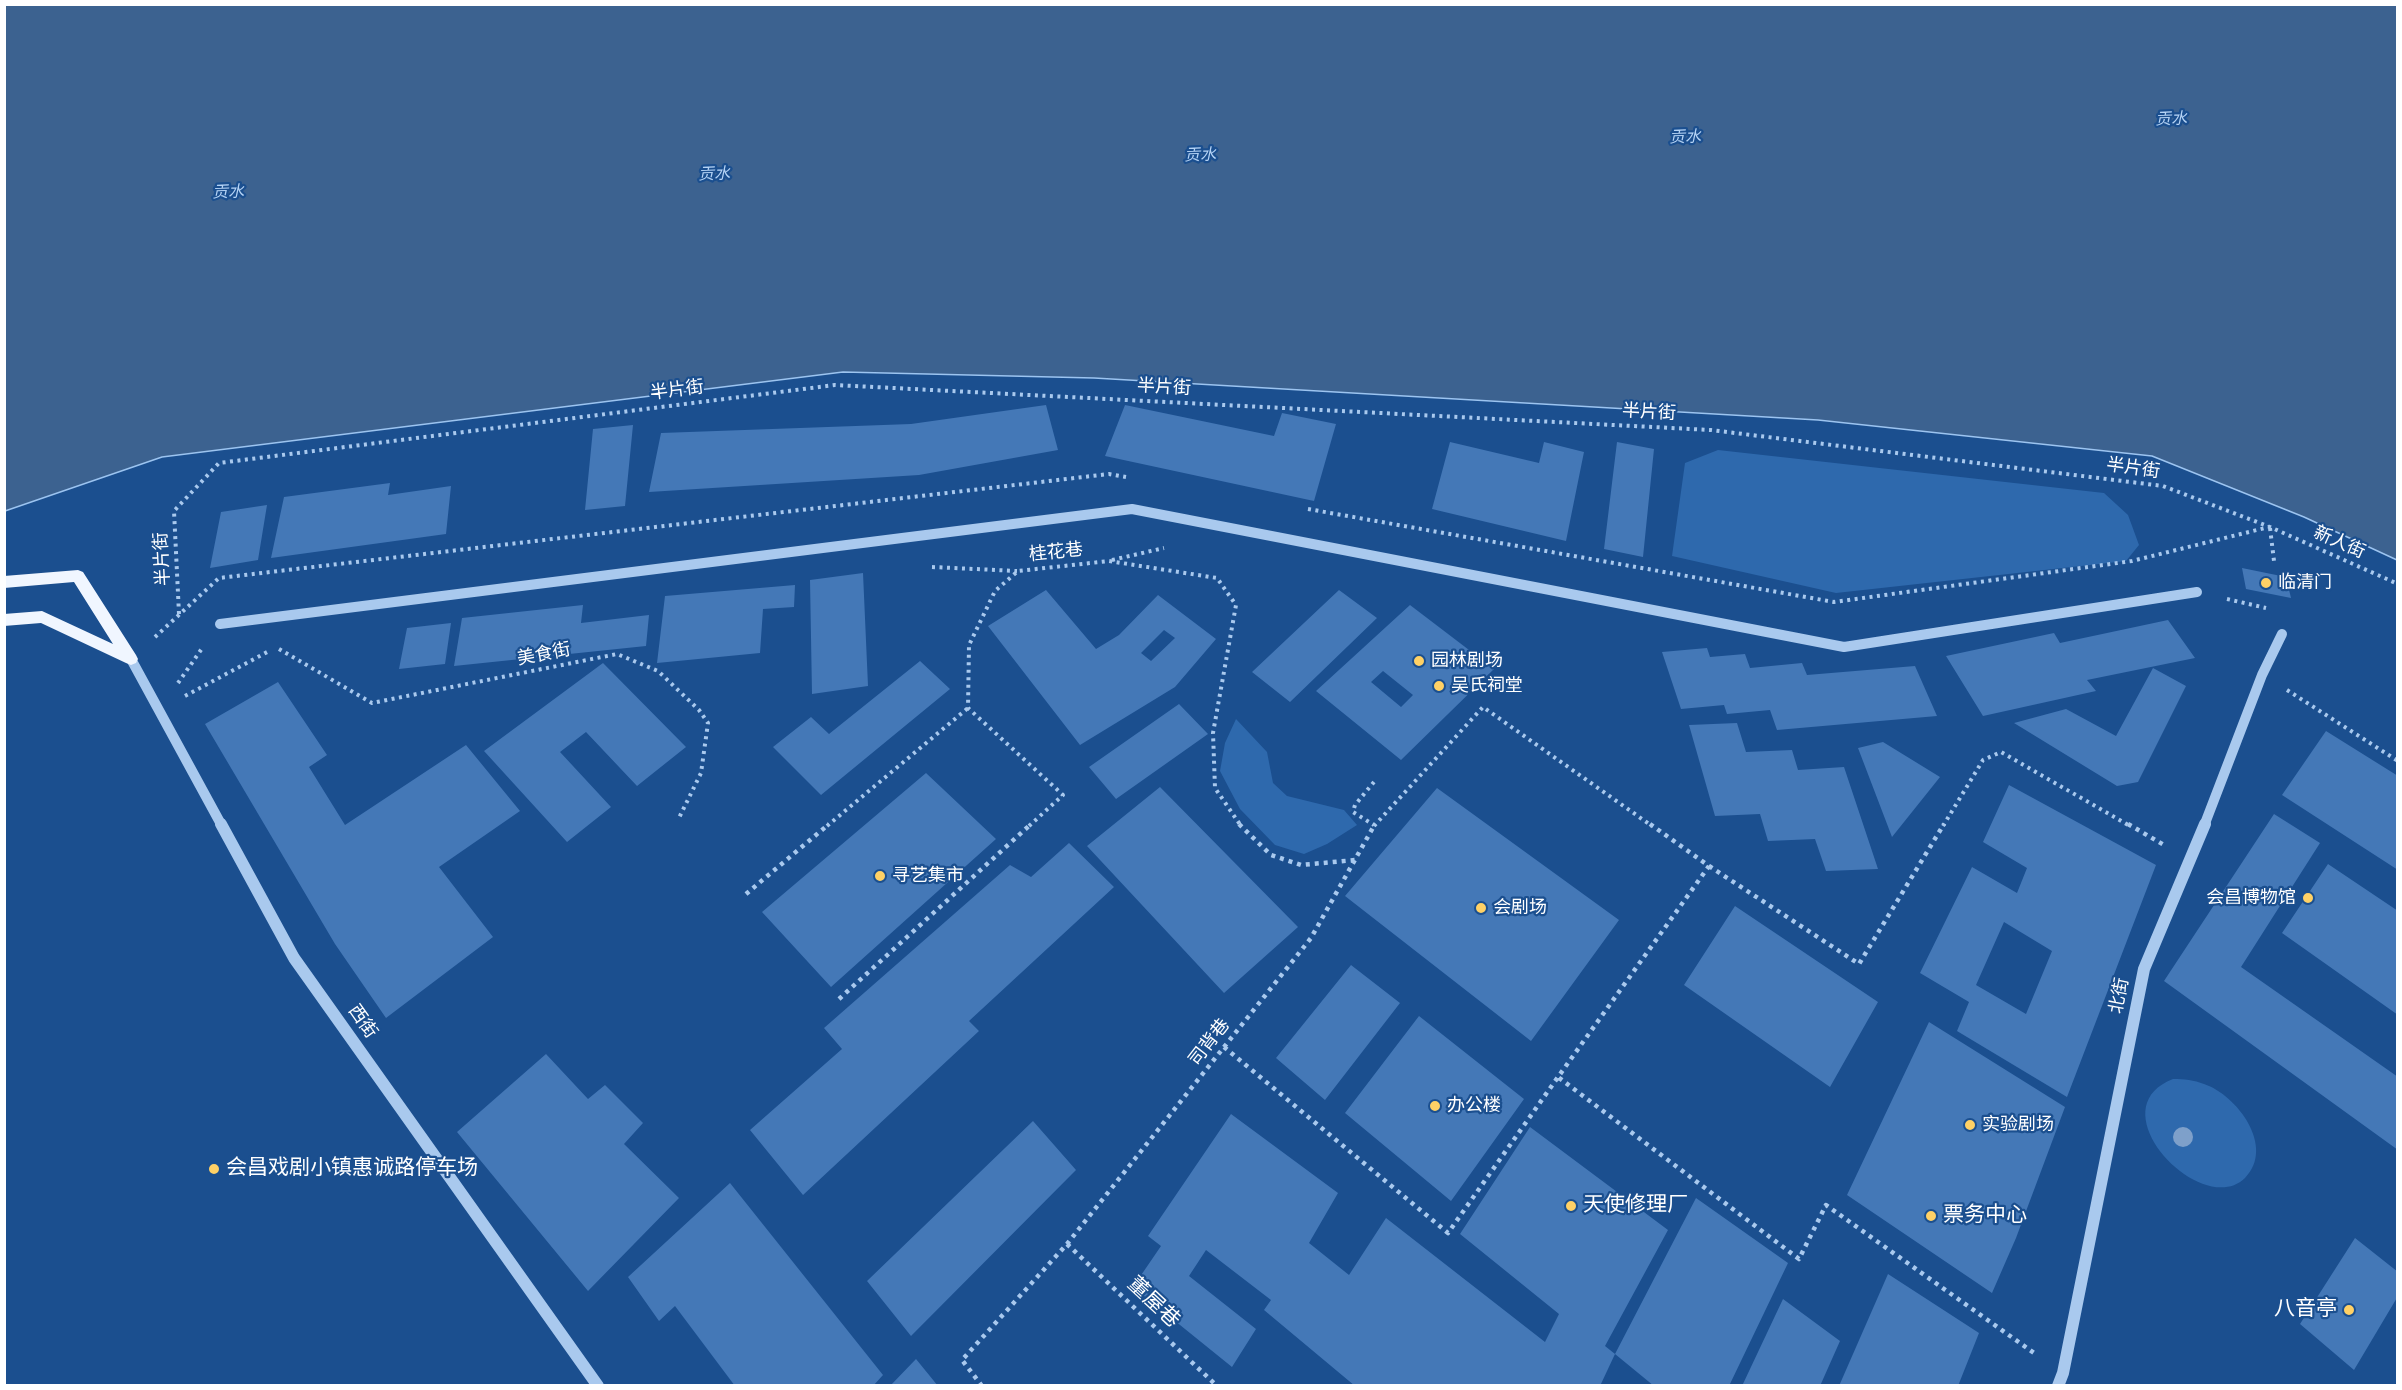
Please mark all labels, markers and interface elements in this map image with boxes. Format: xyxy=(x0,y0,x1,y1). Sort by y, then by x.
water label: 贡水 xyxy=(2155,110,2187,130)
water label: 贡水 xyxy=(1669,128,1701,148)
water label: 贡水 xyxy=(1184,146,1216,166)
water label: 贡水 xyxy=(698,165,730,185)
water label: 贡水 xyxy=(212,183,244,203)
street label: 半片街 xyxy=(1136,376,1192,400)
street label: 半片街 xyxy=(649,377,705,405)
street label: 半片街 xyxy=(1621,401,1677,425)
street label: 半片街 xyxy=(2105,455,2161,483)
street label: 新人街 xyxy=(2310,522,2368,564)
street label: 半片街 xyxy=(151,531,175,587)
street label: 桂花巷 xyxy=(1028,539,1084,567)
place label: 临清门 xyxy=(2278,572,2332,594)
marker: 临清门 xyxy=(2259,576,2273,590)
street label: 美食街 xyxy=(515,639,573,671)
place label: 园林剧场 xyxy=(1431,650,1503,672)
marker: 园林剧场 xyxy=(1412,654,1426,668)
place label: 吴氏祠堂 xyxy=(1451,675,1523,697)
marker: 吴氏祠堂 xyxy=(1432,679,1446,693)
place label: 寻艺集市 xyxy=(892,865,964,887)
marker: 寻艺集市 xyxy=(873,869,887,883)
place label: 会昌博物馆 xyxy=(2206,887,2296,909)
marker: 会昌博物馆 xyxy=(2301,891,2315,905)
place label: 会剧场 xyxy=(1493,897,1547,919)
marker: 会剧场 xyxy=(1474,901,1488,915)
street label: 北街 xyxy=(2106,976,2134,1016)
street label: 西街 xyxy=(343,1001,381,1043)
street label: 司背巷 xyxy=(1185,1015,1235,1071)
place label: 办公楼 xyxy=(1447,1095,1501,1117)
marker: 办公楼 xyxy=(1428,1099,1442,1113)
place label: 实验剧场 xyxy=(1982,1114,2054,1136)
marker: 实验剧场 xyxy=(1963,1118,1977,1132)
place label: 会昌戏剧小镇惠诚路停车场 xyxy=(226,1156,478,1182)
marker: 会昌戏剧小镇惠诚路停车场 xyxy=(207,1162,221,1176)
place label: 天使修理厂 xyxy=(1583,1193,1688,1219)
marker: 天使修理厂 xyxy=(1564,1199,1578,1213)
place label: 票务中心 xyxy=(1943,1203,2027,1229)
marker: 票务中心 xyxy=(1924,1209,1938,1223)
street label: 董屋巷 xyxy=(1121,1272,1185,1334)
place label: 八音亭 xyxy=(2274,1297,2337,1323)
marker: 八音亭 xyxy=(2342,1303,2356,1317)

